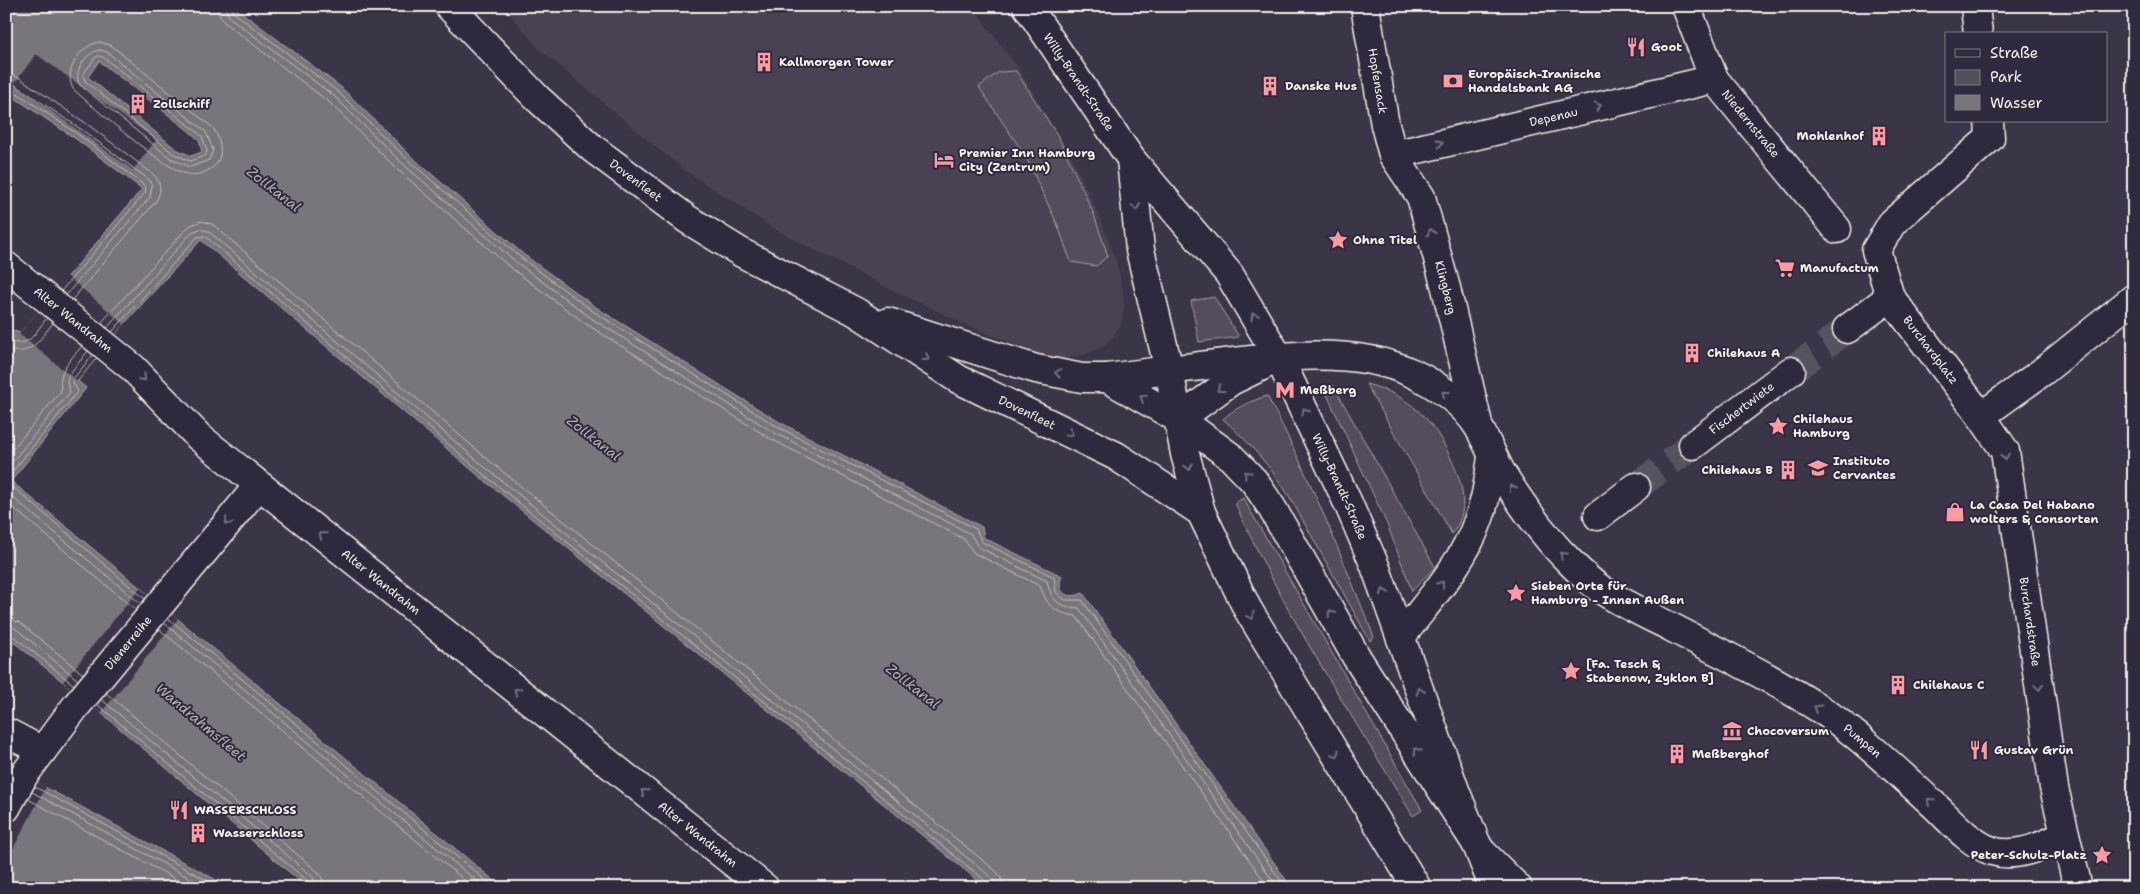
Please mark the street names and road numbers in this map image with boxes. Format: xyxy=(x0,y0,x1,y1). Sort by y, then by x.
street label: Willy-Brandt-Straße xyxy=(1040,30,1118,134)
street label: Hopfensack xyxy=(1364,47,1391,115)
street label: Niedernstraße xyxy=(1718,86,1783,161)
street label: Depenau xyxy=(1528,103,1580,130)
street label: Dovenfleet xyxy=(606,156,665,205)
street label: Klingberg xyxy=(1431,259,1460,316)
street label: Alter Wandrahm xyxy=(30,283,116,356)
street label: Burchardplatz xyxy=(1899,313,1962,388)
street label: Fischertwiete xyxy=(1706,378,1778,438)
street label: Dovenfleet xyxy=(996,392,1058,433)
street label: Willy-Brandt-Straße xyxy=(1308,431,1371,542)
street label: Alter Wandrahm xyxy=(338,546,424,618)
street label: Burchardstraße xyxy=(2015,576,2044,668)
street label: Dienerreihe xyxy=(101,612,156,673)
street label: Pumpen xyxy=(1840,720,1885,761)
street label: Alter Wandrahm xyxy=(655,798,741,871)

